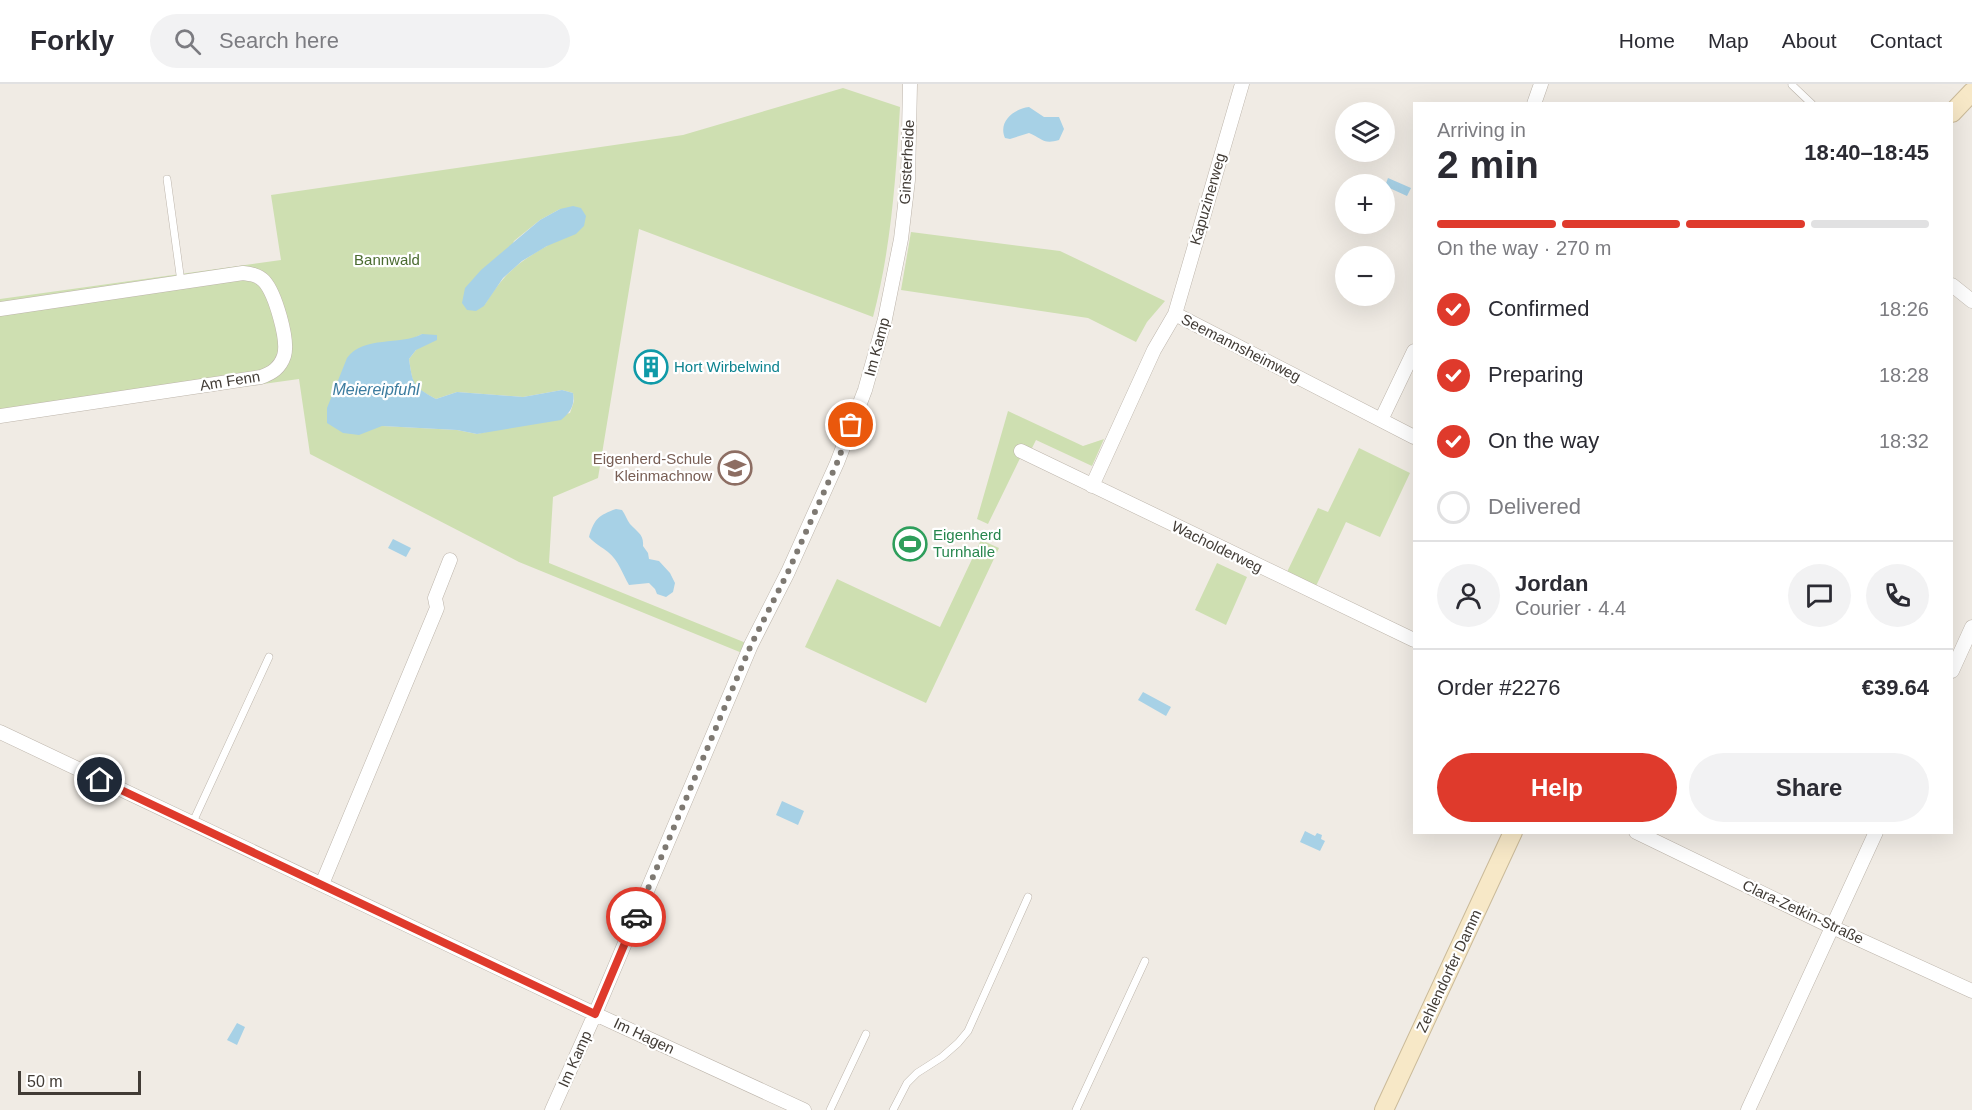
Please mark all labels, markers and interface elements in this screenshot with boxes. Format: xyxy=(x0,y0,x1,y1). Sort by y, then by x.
search box xyxy=(150,14,570,68)
text: Forkly xyxy=(30,25,114,56)
icon: search xyxy=(171,25,204,58)
text: Search here xyxy=(219,28,339,53)
text: Home xyxy=(1619,29,1675,52)
text: Map xyxy=(1708,29,1749,52)
text: About xyxy=(1782,29,1837,52)
text: Contact xyxy=(1870,29,1942,52)
map controls xyxy=(1335,102,1395,306)
button: layers xyxy=(1335,102,1395,162)
street label: Ginsterheide xyxy=(896,119,917,205)
text: Arriving in xyxy=(1437,119,1526,141)
text: 18:40–18:45 xyxy=(1804,140,1929,165)
text: 2 min xyxy=(1437,143,1539,186)
street label: Kapuzinerweg xyxy=(1186,151,1229,247)
button: + xyxy=(1335,174,1395,234)
text: On the way · 270 m xyxy=(1437,237,1612,259)
button: − xyxy=(1335,246,1395,306)
park label: Bannwald xyxy=(354,251,420,268)
icon: check xyxy=(1437,293,1470,326)
text: Confirmed xyxy=(1488,296,1589,321)
text: 18:26 xyxy=(1879,298,1929,320)
street label: Seemannsheimweg xyxy=(1179,310,1304,385)
street label: Im Kamp xyxy=(861,316,892,378)
building icon: Hort Wirbelwind xyxy=(633,349,669,385)
place label: Hort Wirbelwind xyxy=(674,358,780,375)
icon: check xyxy=(1437,359,1470,392)
text: Preparing xyxy=(1488,362,1583,387)
text: 18:28 xyxy=(1879,364,1929,386)
street label: Am Fenn xyxy=(199,367,261,394)
water label: Meiereipfuhl xyxy=(332,381,420,398)
pin xyxy=(825,399,876,450)
icon: bag xyxy=(834,408,867,441)
icon: check xyxy=(1437,425,1470,458)
text: On the way xyxy=(1488,428,1599,453)
text: 18:32 xyxy=(1879,430,1929,452)
place label: Eigenherd-Schule Kleinmachnow xyxy=(593,450,712,484)
school or university icon: Eigenherd-Schule Kleinmachnow xyxy=(717,450,753,486)
text: Delivered xyxy=(1488,494,1581,519)
street label: Wacholderweg xyxy=(1169,517,1265,576)
sports icon: Eigenherd Turnhalle xyxy=(892,526,928,562)
place label: Eigenherd Turnhalle xyxy=(933,526,1001,560)
button: person xyxy=(1437,564,1500,627)
button: chat xyxy=(1788,564,1851,627)
button: phone xyxy=(1866,564,1929,627)
text: Jordan xyxy=(1515,571,1588,596)
text: Courier · 4.4 xyxy=(1515,597,1626,619)
text: Order #2276 xyxy=(1437,675,1561,700)
text: €39.64 xyxy=(1862,675,1929,700)
button: Help xyxy=(1437,753,1677,822)
button: Share xyxy=(1689,753,1929,822)
pin xyxy=(74,754,125,805)
icon: home xyxy=(83,763,116,796)
street label: Clara-Zetkin-Straße xyxy=(1740,876,1866,947)
courier xyxy=(606,887,666,947)
icon: car xyxy=(620,901,653,934)
street label: Zehlendorfer Damm xyxy=(1413,907,1484,1035)
street label: Im Hagen xyxy=(611,1014,677,1057)
street label: Im Kamp xyxy=(555,1028,595,1090)
scale bar xyxy=(18,1068,141,1096)
text: 50 m xyxy=(27,1073,63,1090)

